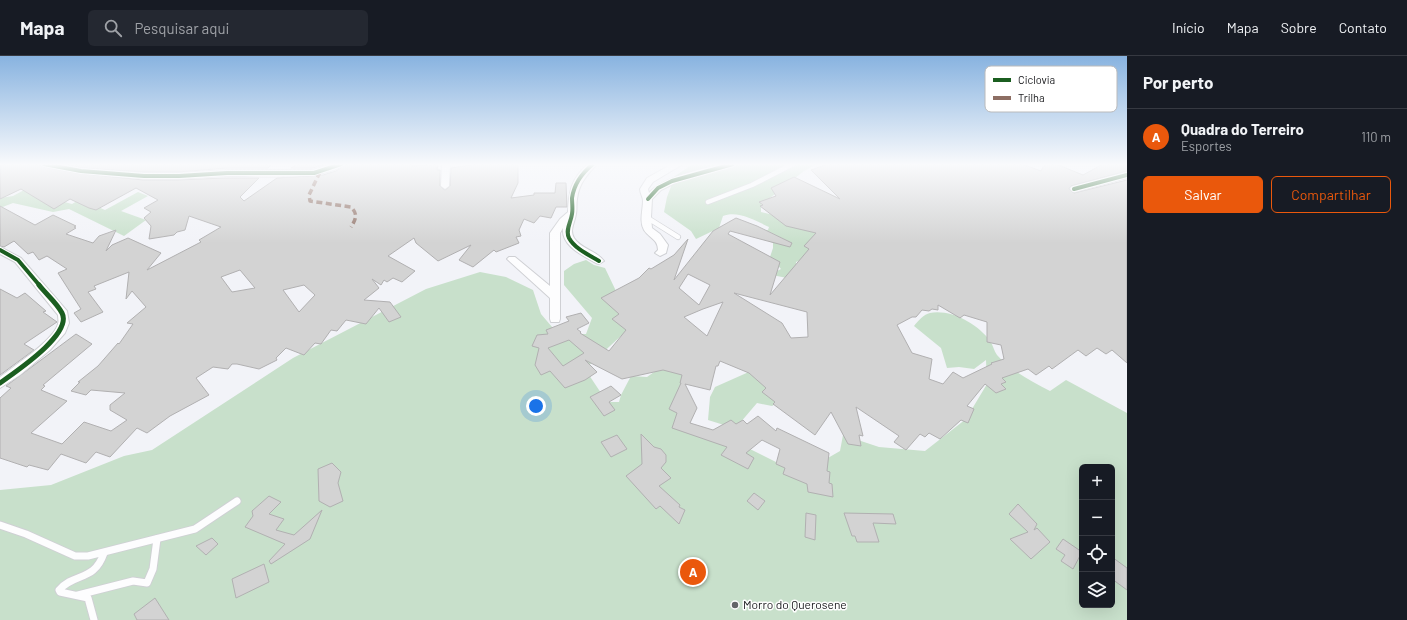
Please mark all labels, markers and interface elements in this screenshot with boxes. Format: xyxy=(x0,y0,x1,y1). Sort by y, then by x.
search box xyxy=(88,10,368,46)
text: Mapa xyxy=(20,16,64,39)
icon: search xyxy=(102,17,124,39)
text: Pesquisar aqui xyxy=(134,19,229,37)
text: Início xyxy=(1172,19,1205,36)
text: Mapa xyxy=(1227,19,1259,36)
text: Sobre xyxy=(1281,19,1317,36)
text: Contato xyxy=(1339,19,1387,36)
legend xyxy=(985,66,1117,112)
text: Por perto xyxy=(1143,72,1213,92)
text: Ciclovia xyxy=(1018,73,1055,86)
text: Trilha xyxy=(1018,91,1045,104)
text: Quadra do Terreiro xyxy=(1181,120,1304,138)
text: A xyxy=(1152,129,1160,145)
text: 110 m xyxy=(1361,129,1391,145)
text: Esportes xyxy=(1181,138,1232,154)
button: Salvar xyxy=(1143,176,1263,213)
button: Compartilhar xyxy=(1271,176,1391,213)
your location xyxy=(526,396,546,416)
map controls xyxy=(1079,464,1115,608)
button: + xyxy=(1079,464,1115,500)
button: − xyxy=(1079,500,1115,536)
button: locate xyxy=(1079,536,1115,572)
pin: A xyxy=(680,557,706,587)
button: layers xyxy=(1079,572,1115,608)
place label: Morro do Querosene xyxy=(743,597,847,611)
marker: Morro do Querosene xyxy=(730,600,740,610)

